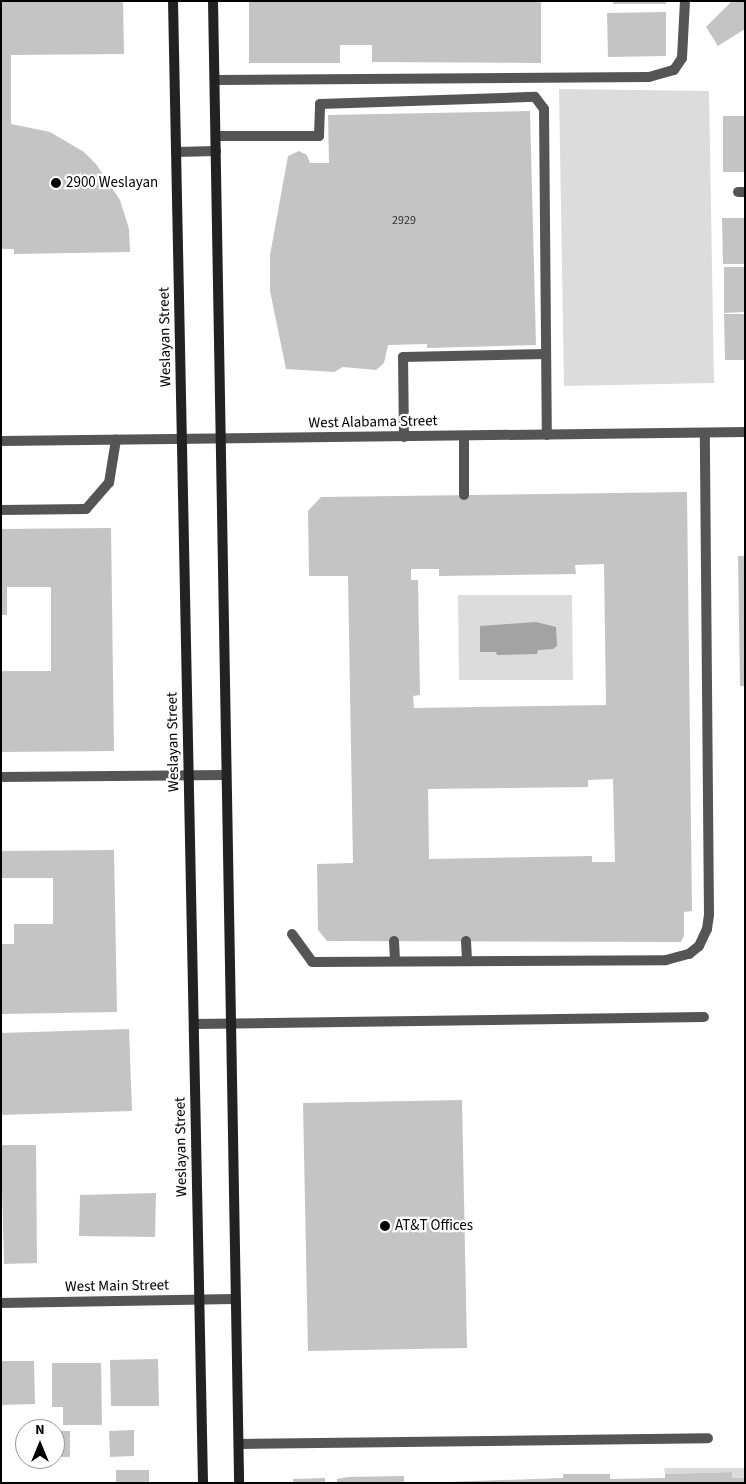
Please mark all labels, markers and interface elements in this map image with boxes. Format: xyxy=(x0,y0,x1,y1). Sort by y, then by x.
place label: 2900 Weslayan xyxy=(66,174,158,192)
marker: 2900 Weslayan xyxy=(50,177,62,189)
house number: 2929 xyxy=(392,214,416,228)
street label: Weslayan Street xyxy=(155,287,175,387)
street label: West Alabama Street xyxy=(308,412,438,432)
street label: Weslayan Street xyxy=(163,692,183,792)
street label: Weslayan Street xyxy=(171,1097,191,1197)
place label: AT&T Offices xyxy=(395,1217,473,1235)
marker: AT&T Offices xyxy=(379,1220,391,1232)
street label: West Main Street xyxy=(65,1276,169,1296)
north arrow xyxy=(15,1419,65,1469)
text: N xyxy=(35,1420,45,1440)

